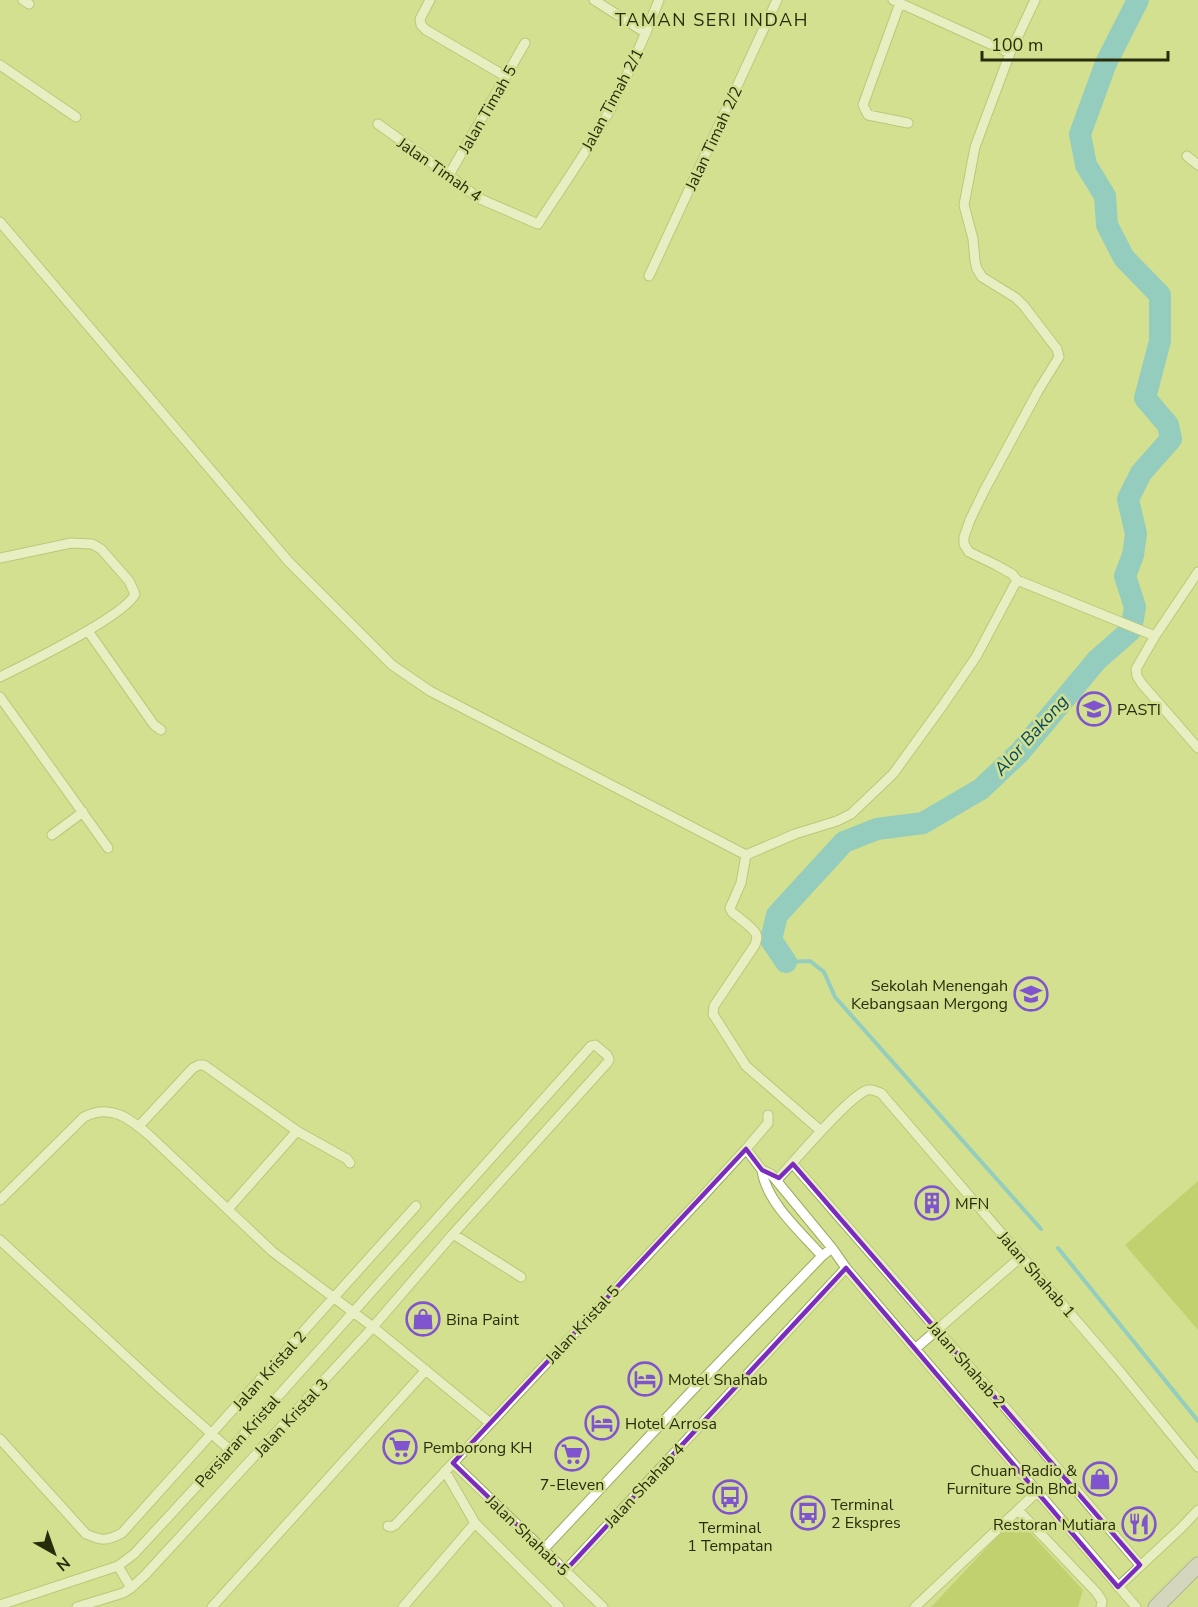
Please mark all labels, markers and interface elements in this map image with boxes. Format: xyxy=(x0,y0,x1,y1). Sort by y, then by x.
district label: TAMAN SERI INDAH xyxy=(615,8,809,32)
scale bar xyxy=(982,24,1168,62)
text: 100 m xyxy=(991,33,1043,57)
street label: Jalan Timah 2/1 xyxy=(576,45,649,155)
street label: Jalan Timah 5 xyxy=(453,61,522,158)
street label: Jalan Timah 2/2 xyxy=(680,83,748,195)
street label: Jalan Timah 4 xyxy=(392,132,486,207)
water label: Alor Bakong xyxy=(988,690,1074,781)
school or university icon: PASTI xyxy=(1076,691,1112,727)
place label: PASTI xyxy=(1117,699,1161,721)
place label: Sekolah Menengah Kebangsaan Mergong xyxy=(851,975,1008,1015)
school or university icon: Sekolah Menengah Kebangsaan Mergong xyxy=(1013,976,1049,1012)
building icon: MFN xyxy=(914,1185,950,1221)
place label: MFN xyxy=(955,1193,989,1215)
street label: Jalan Shahab 1 xyxy=(992,1226,1080,1323)
street label: Jalan Kristal 5 xyxy=(540,1281,625,1369)
shop icon: Bina Paint xyxy=(405,1301,441,1337)
place label: Bina Paint xyxy=(446,1309,519,1331)
street label: Jalan Shahab 2 xyxy=(922,1316,1010,1413)
street label: Jalan Kristal 2 xyxy=(228,1326,311,1416)
hotel icon: Motel Shahab xyxy=(627,1361,663,1397)
place label: Motel Shahab xyxy=(668,1369,768,1391)
street label: Jalan Kristal 3 xyxy=(249,1374,334,1462)
street label: Persiaran Kristal xyxy=(190,1391,285,1493)
hotel icon: Hotel Arrosa xyxy=(584,1405,620,1441)
place label: Hotel Arrosa xyxy=(625,1413,717,1435)
supermarket icon: Pemborong KH xyxy=(382,1429,418,1465)
supermarket icon: 7-Eleven xyxy=(554,1436,590,1472)
place label: Pemborong KH xyxy=(423,1437,532,1459)
street label: Jalan Shahab 4 xyxy=(599,1438,690,1533)
place label: Chuan Radio & Furniture Sdn Bhd xyxy=(946,1460,1077,1500)
shop icon: Chuan Radio & Furniture Sdn Bhd xyxy=(1082,1461,1118,1497)
place label: 7-Eleven xyxy=(540,1474,604,1496)
bus stop icon: Terminal 1 Tempatan xyxy=(712,1479,748,1515)
street label: Jalan Shahab 5 xyxy=(480,1490,574,1581)
place label: Terminal 2 Ekspres xyxy=(831,1494,901,1534)
bus stop icon: Terminal 2 Ekspres xyxy=(790,1495,826,1531)
restaurant icon: Restoran Mutiara xyxy=(1121,1506,1157,1542)
place label: Restoran Mutiara xyxy=(993,1514,1116,1536)
place label: Terminal 1 Tempatan xyxy=(687,1517,773,1557)
north arrow xyxy=(24,1523,84,1583)
text: N xyxy=(51,1551,75,1576)

